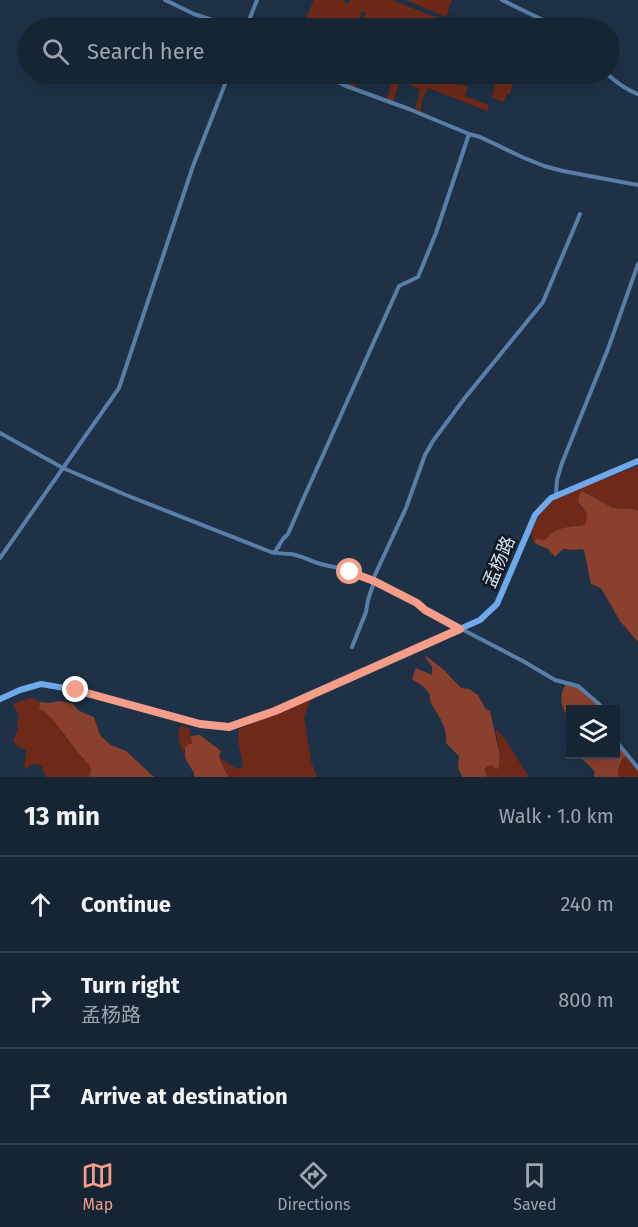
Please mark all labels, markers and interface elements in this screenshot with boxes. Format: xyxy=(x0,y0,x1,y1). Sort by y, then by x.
search box xyxy=(18,18,620,84)
icon: search xyxy=(39,35,72,68)
text: Search here xyxy=(87,38,205,65)
street label: 孟杨路 xyxy=(478,533,520,591)
route start xyxy=(336,558,362,584)
route end xyxy=(62,676,88,702)
map controls xyxy=(566,705,620,759)
button: layers xyxy=(566,705,620,759)
text: 13 min xyxy=(24,801,100,832)
text: Walk · 1.0 km xyxy=(499,804,614,828)
icon: ahead xyxy=(24,888,57,921)
text: Continue xyxy=(81,891,171,918)
text: 240 m xyxy=(560,892,614,916)
text: Turn right xyxy=(81,972,180,999)
icon: right xyxy=(24,984,57,1017)
text: 800 m xyxy=(558,988,614,1012)
text: 孟杨路 xyxy=(81,1003,141,1027)
icon: arrive xyxy=(24,1080,57,1113)
text: Arrive at destination xyxy=(81,1083,288,1110)
tab: Map xyxy=(81,1159,114,1214)
tab: Directions xyxy=(277,1159,351,1214)
tab: Saved xyxy=(513,1159,557,1214)

